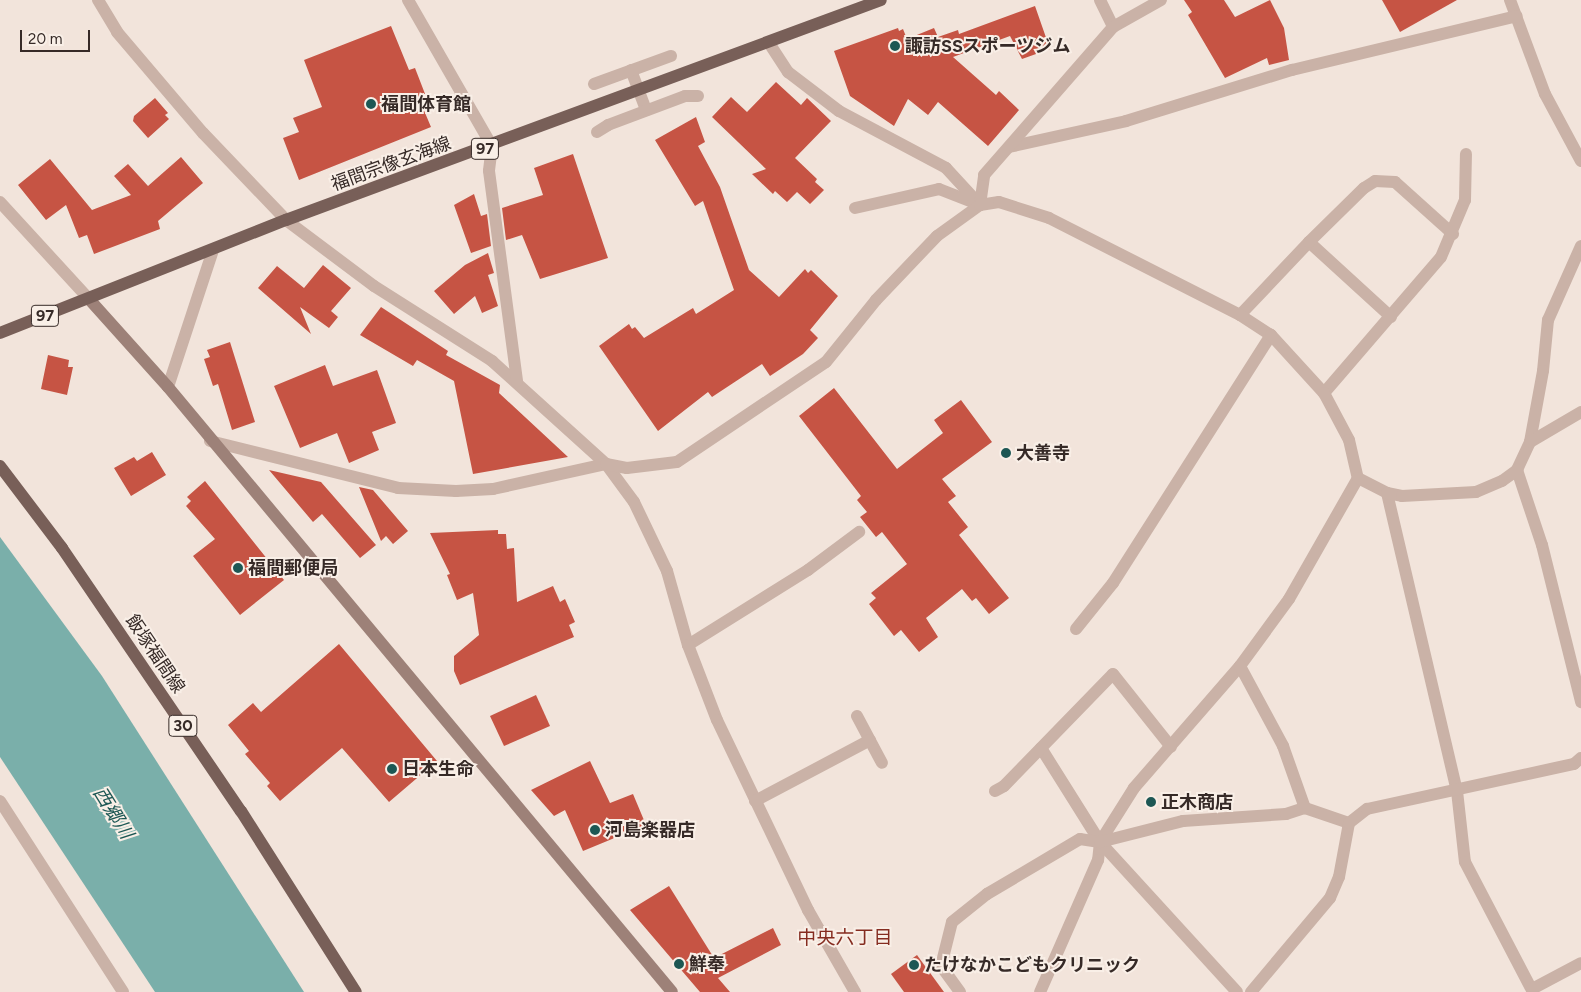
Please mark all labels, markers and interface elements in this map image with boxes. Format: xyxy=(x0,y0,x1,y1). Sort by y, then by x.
scale bar xyxy=(22,20,92,52)
text: 20 m xyxy=(28,30,62,48)
place label: 諏訪SSスポーツジム xyxy=(905,35,1071,57)
marker: 諏訪SSスポーツジム xyxy=(889,40,901,52)
place label: 福間体育館 xyxy=(381,93,471,115)
marker: 福間体育館 xyxy=(365,98,377,110)
street label: 福間宗像玄海線 xyxy=(328,132,454,196)
road number: 97 xyxy=(470,136,500,162)
road number: 97 xyxy=(30,302,60,330)
place label: 大善寺 xyxy=(1016,442,1070,464)
marker: 大善寺 xyxy=(1000,447,1012,459)
place label: 福間郵便局 xyxy=(248,557,338,579)
marker: 福間郵便局 xyxy=(232,562,244,574)
street label: 飯塚福間線 xyxy=(121,611,189,697)
road number: 30 xyxy=(168,712,198,739)
place label: 日本生命 xyxy=(402,758,474,780)
marker: 日本生命 xyxy=(386,763,398,775)
water label: 西郷川 xyxy=(88,783,138,843)
place label: 正木商店 xyxy=(1161,791,1233,813)
marker: 正木商店 xyxy=(1145,796,1157,808)
place label: 河島楽器店 xyxy=(605,819,695,841)
marker: 河島楽器店 xyxy=(589,824,601,836)
district label: 中央六丁目 xyxy=(798,927,892,949)
place label: 鮮奉 xyxy=(689,953,725,975)
place label: たけなかこどもクリニック xyxy=(924,954,1140,976)
marker: 鮮奉 xyxy=(673,958,685,970)
marker: たけなかこどもクリニック xyxy=(908,959,920,971)

